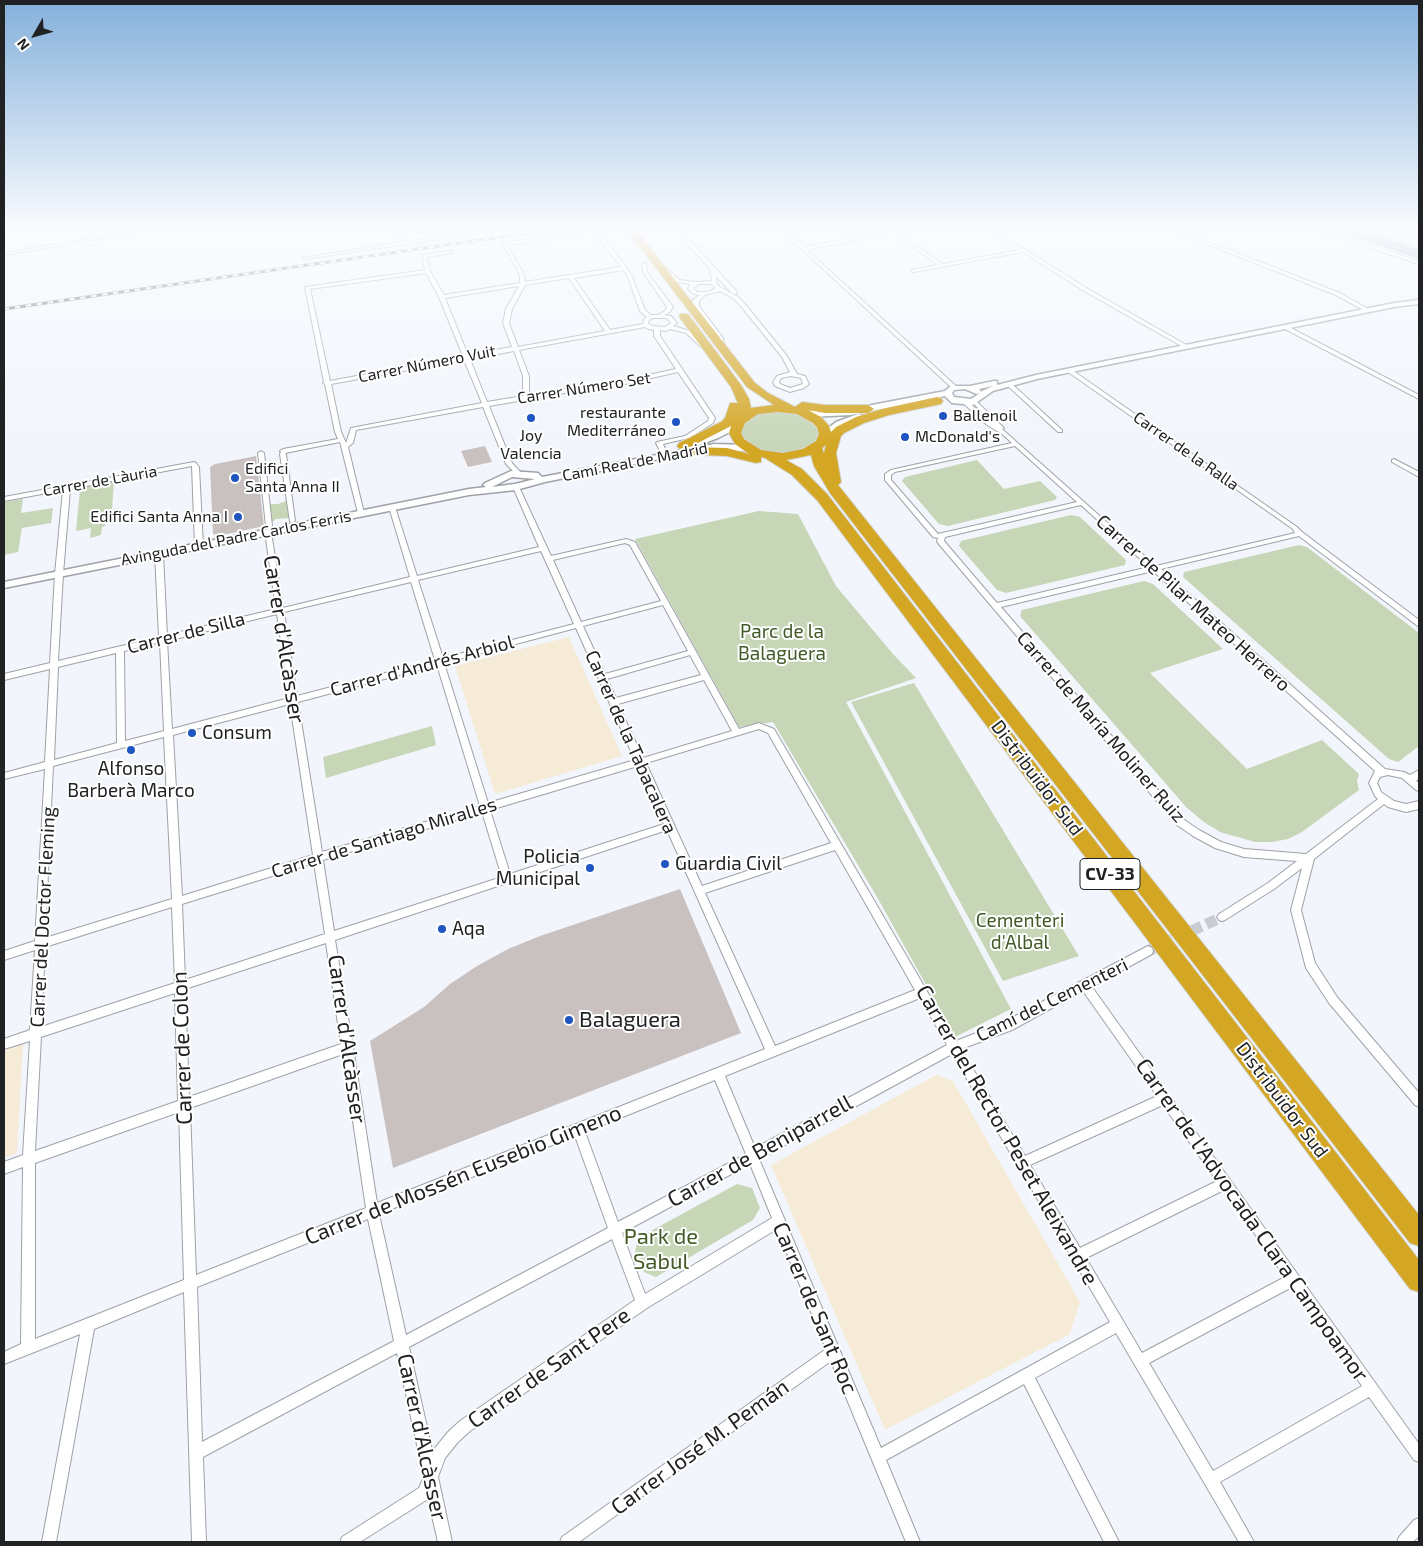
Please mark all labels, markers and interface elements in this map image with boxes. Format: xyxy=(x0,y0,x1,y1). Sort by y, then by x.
north arrow xyxy=(10,10,60,60)
text: N xyxy=(13,35,33,54)
street label: Carrer Número Vuit xyxy=(357,341,497,387)
street label: Carrer Número Set xyxy=(516,368,652,408)
place label: restaurante Mediterráneo xyxy=(567,403,666,441)
place label: Ballenoil xyxy=(953,406,1017,426)
street label: Carrer de la Ralla xyxy=(1130,407,1242,495)
marker: Ballenoil xyxy=(937,410,949,422)
marker: Joy Valencia xyxy=(525,412,537,424)
marker: restaurante Mediterráneo xyxy=(670,416,682,428)
place label: Joy Valencia xyxy=(500,426,562,464)
place label: McDonald's xyxy=(915,427,1000,447)
marker: McDonald's xyxy=(899,431,911,443)
street label: Camí Real de Madrid xyxy=(561,438,709,486)
place label: Edifici Santa Anna II xyxy=(245,459,340,497)
street label: Carrer de Làuria xyxy=(41,461,159,501)
marker: Edifici Santa Anna II xyxy=(229,472,241,484)
street label: Avinguda del Padre Carlos Ferris xyxy=(119,506,353,570)
place label: Edifici Santa Anna I xyxy=(90,507,228,527)
street label: Carrer de Pilar Mateo Herrero xyxy=(1091,510,1295,696)
marker: Edifici Santa Anna I xyxy=(232,511,244,523)
street label: Carrer d'Alcàsser xyxy=(258,553,310,725)
street label: Carrer de Silla xyxy=(125,607,247,659)
park label: Parc de la Balaguera xyxy=(738,621,826,665)
street label: Carrer de María Moliner Ruiz xyxy=(1012,627,1190,827)
street label: Carrer d'Andrés Arbiol xyxy=(328,631,516,701)
street label: Carrer de la Tabacalera xyxy=(580,647,682,837)
street label: Distribuïdor Sud xyxy=(986,716,1088,840)
place label: Consum xyxy=(202,722,272,744)
marker: Consum xyxy=(186,727,198,739)
marker: Alfonso Barberà Marco xyxy=(125,744,137,756)
place label: Alfonso Barberà Marco xyxy=(67,758,195,802)
street label: Carrer de Santiago Miralles xyxy=(269,793,499,883)
street label: Carrer del Doctor Fleming xyxy=(26,806,60,1028)
place label: Policia Municipal xyxy=(496,846,580,890)
place label: Guardia Civil xyxy=(675,853,782,875)
marker: Guardia Civil xyxy=(659,858,671,870)
road number: CV-33 xyxy=(1080,859,1140,890)
marker: Policia Municipal xyxy=(584,862,596,874)
park label: Cementeri d'Albal xyxy=(976,910,1064,954)
place label: Aqa xyxy=(452,918,485,940)
marker: Aqa xyxy=(436,923,448,935)
street label: Carrer d'Alcàsser xyxy=(322,953,372,1125)
street label: Camí del Cementeri xyxy=(972,953,1132,1047)
street label: Carrer de Colon xyxy=(166,971,198,1125)
street label: Carrer del Rector Peset Aleixandre xyxy=(910,980,1104,1290)
place label: Balaguera xyxy=(579,1007,681,1033)
marker: Balaguera xyxy=(563,1014,575,1026)
street label: Distribuïdor Sud xyxy=(1231,1038,1333,1162)
street label: Carrer de l'Advocada Clara Campoamor xyxy=(1130,1053,1374,1387)
street label: Carrer de Beniparrell xyxy=(663,1089,857,1213)
street label: Carrer de Mossén Eusebio Gimeno xyxy=(301,1099,625,1251)
street label: Carrer de Sant Roc xyxy=(767,1218,863,1398)
park label: Park de Sabul xyxy=(624,1224,698,1276)
street label: Carrer de Sant Pere xyxy=(463,1302,635,1434)
street label: Carrer d'Alcàsser xyxy=(391,1351,453,1523)
street label: Carrer José M. Pemán xyxy=(606,1374,794,1520)

